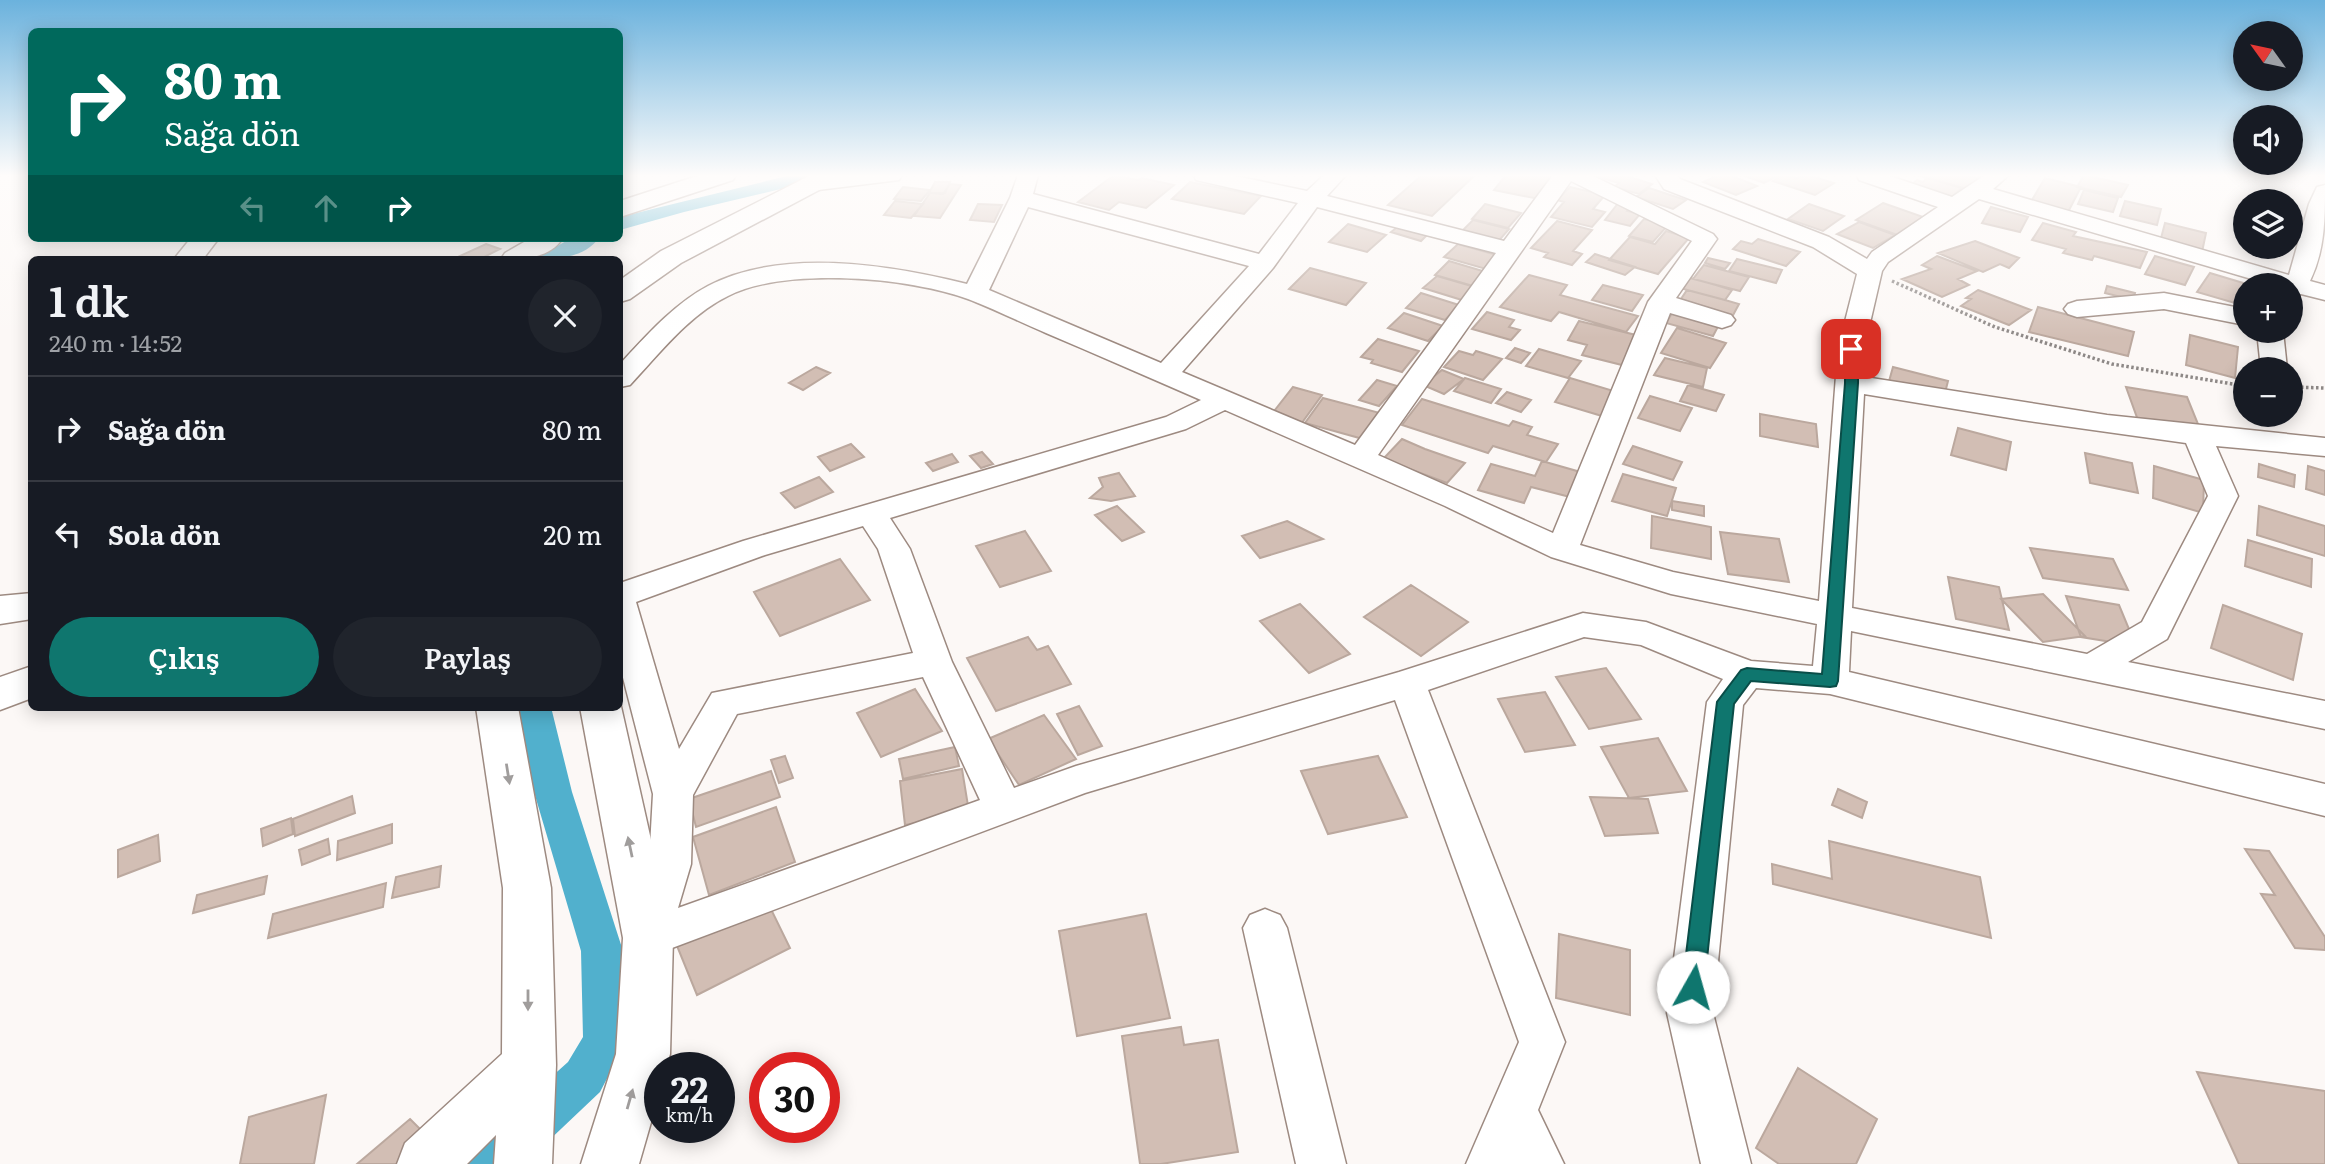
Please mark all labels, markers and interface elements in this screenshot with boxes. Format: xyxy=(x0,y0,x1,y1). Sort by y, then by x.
north arrow xyxy=(2233,21,2303,91)
map controls xyxy=(2233,21,2303,427)
text: 80 m xyxy=(164,41,282,114)
icon: right xyxy=(49,56,140,147)
button: sound xyxy=(2233,105,2303,175)
text: Sağa dön xyxy=(164,108,300,156)
icon: left xyxy=(234,189,272,227)
icon: ahead xyxy=(307,189,345,227)
icon: right xyxy=(380,189,418,227)
button: layers xyxy=(2233,189,2303,259)
text: 1 dk xyxy=(49,268,129,330)
button: + xyxy=(2233,273,2303,343)
button: close xyxy=(528,279,602,353)
pin xyxy=(1821,319,1881,379)
text: 240 m · 14:52 xyxy=(49,325,182,359)
icon: arrive xyxy=(1832,330,1870,368)
button: − xyxy=(2233,357,2303,427)
text: Sağa dön xyxy=(108,409,226,448)
text: 80 m xyxy=(542,409,602,448)
icon: right xyxy=(49,410,87,448)
text: Sola dön xyxy=(108,514,221,553)
text: 20 m xyxy=(543,514,602,553)
icon: left xyxy=(49,515,87,553)
button: Çıkış xyxy=(49,617,319,697)
button: Paylaş xyxy=(333,617,602,697)
one-way arrow xyxy=(503,763,514,785)
one-way arrow xyxy=(624,836,635,858)
position arrow xyxy=(1656,950,1730,1024)
one-way arrow xyxy=(522,990,534,1012)
speed limit sign: 30 xyxy=(749,1052,840,1143)
text: 22 xyxy=(671,1062,708,1114)
one-way arrow xyxy=(625,1088,635,1109)
text: km/h xyxy=(666,1101,713,1128)

